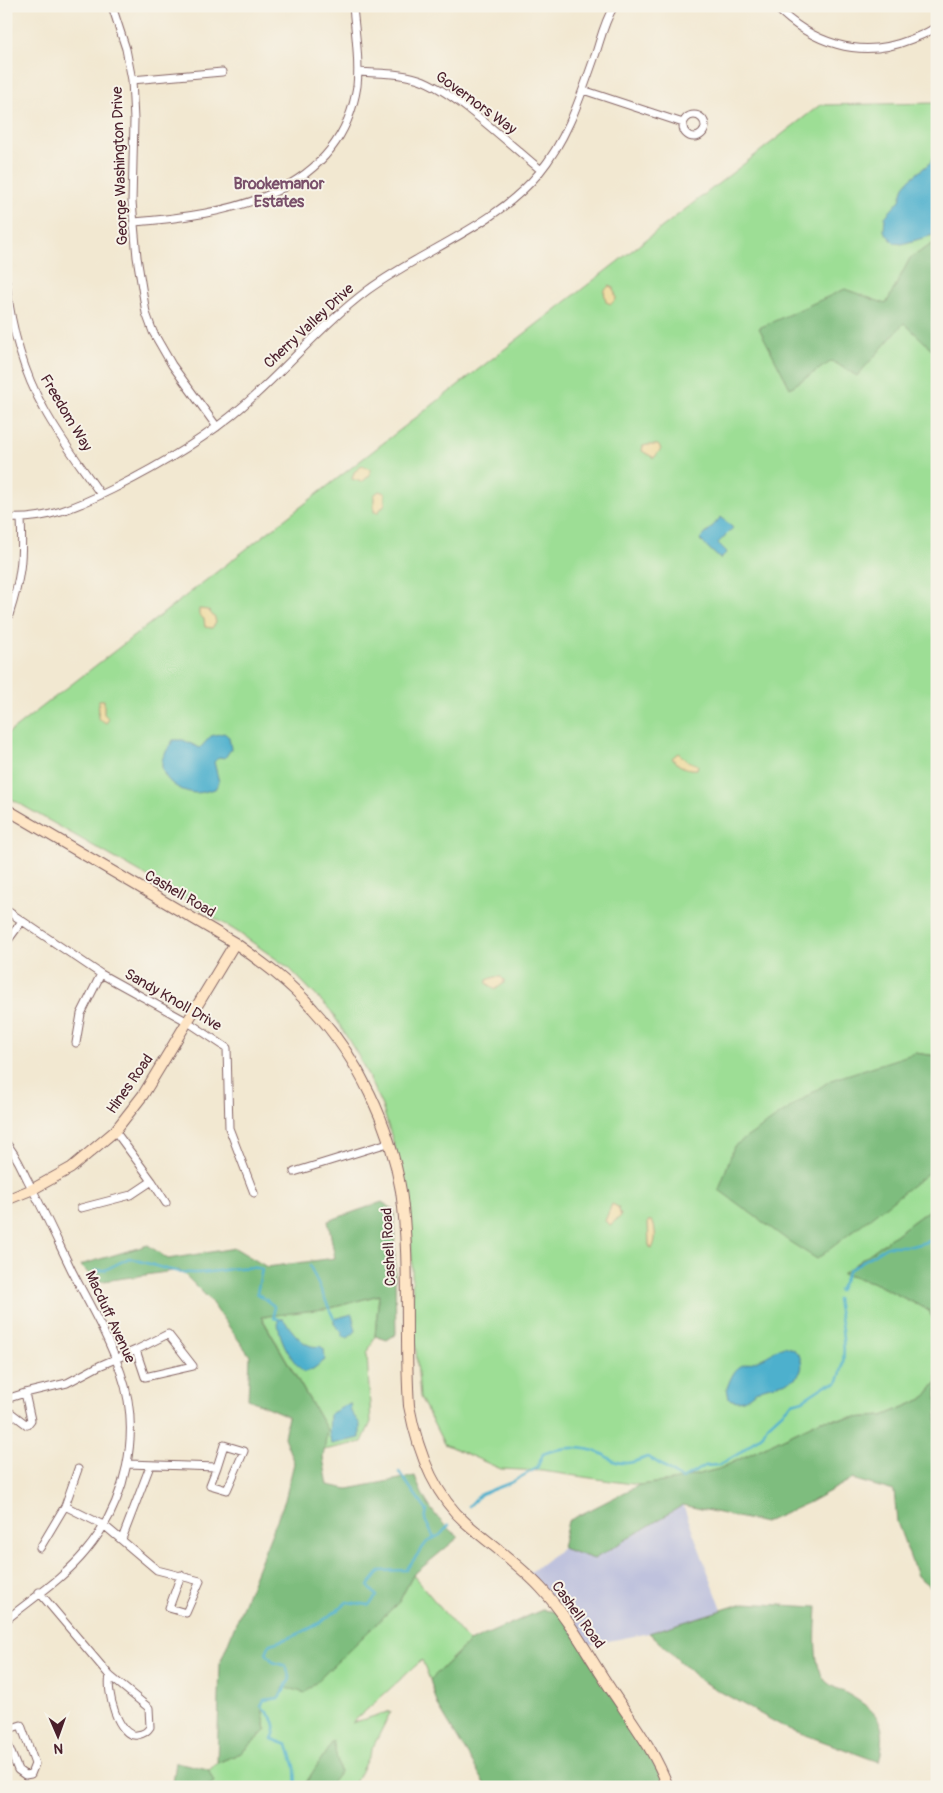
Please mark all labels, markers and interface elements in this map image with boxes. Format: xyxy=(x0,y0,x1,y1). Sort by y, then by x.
street label: Governors Way xyxy=(432,67,521,139)
street label: George Washington Drive xyxy=(108,86,132,246)
district label: Brookemanor Estates xyxy=(234,174,325,212)
street label: Cherry Valley Drive xyxy=(260,279,358,373)
street label: Freedom Way xyxy=(36,371,97,455)
street label: Cashell Road xyxy=(141,866,219,922)
street label: Sandy Knoll Drive xyxy=(121,965,225,1036)
street label: Hines Road xyxy=(102,1050,158,1118)
street label: Cashell Road xyxy=(377,1207,401,1287)
street label: Macduff Avenue xyxy=(80,1268,140,1367)
street label: Cashell Road xyxy=(547,1578,609,1652)
north arrow xyxy=(32,1710,82,1760)
text: N xyxy=(53,1740,63,1757)

